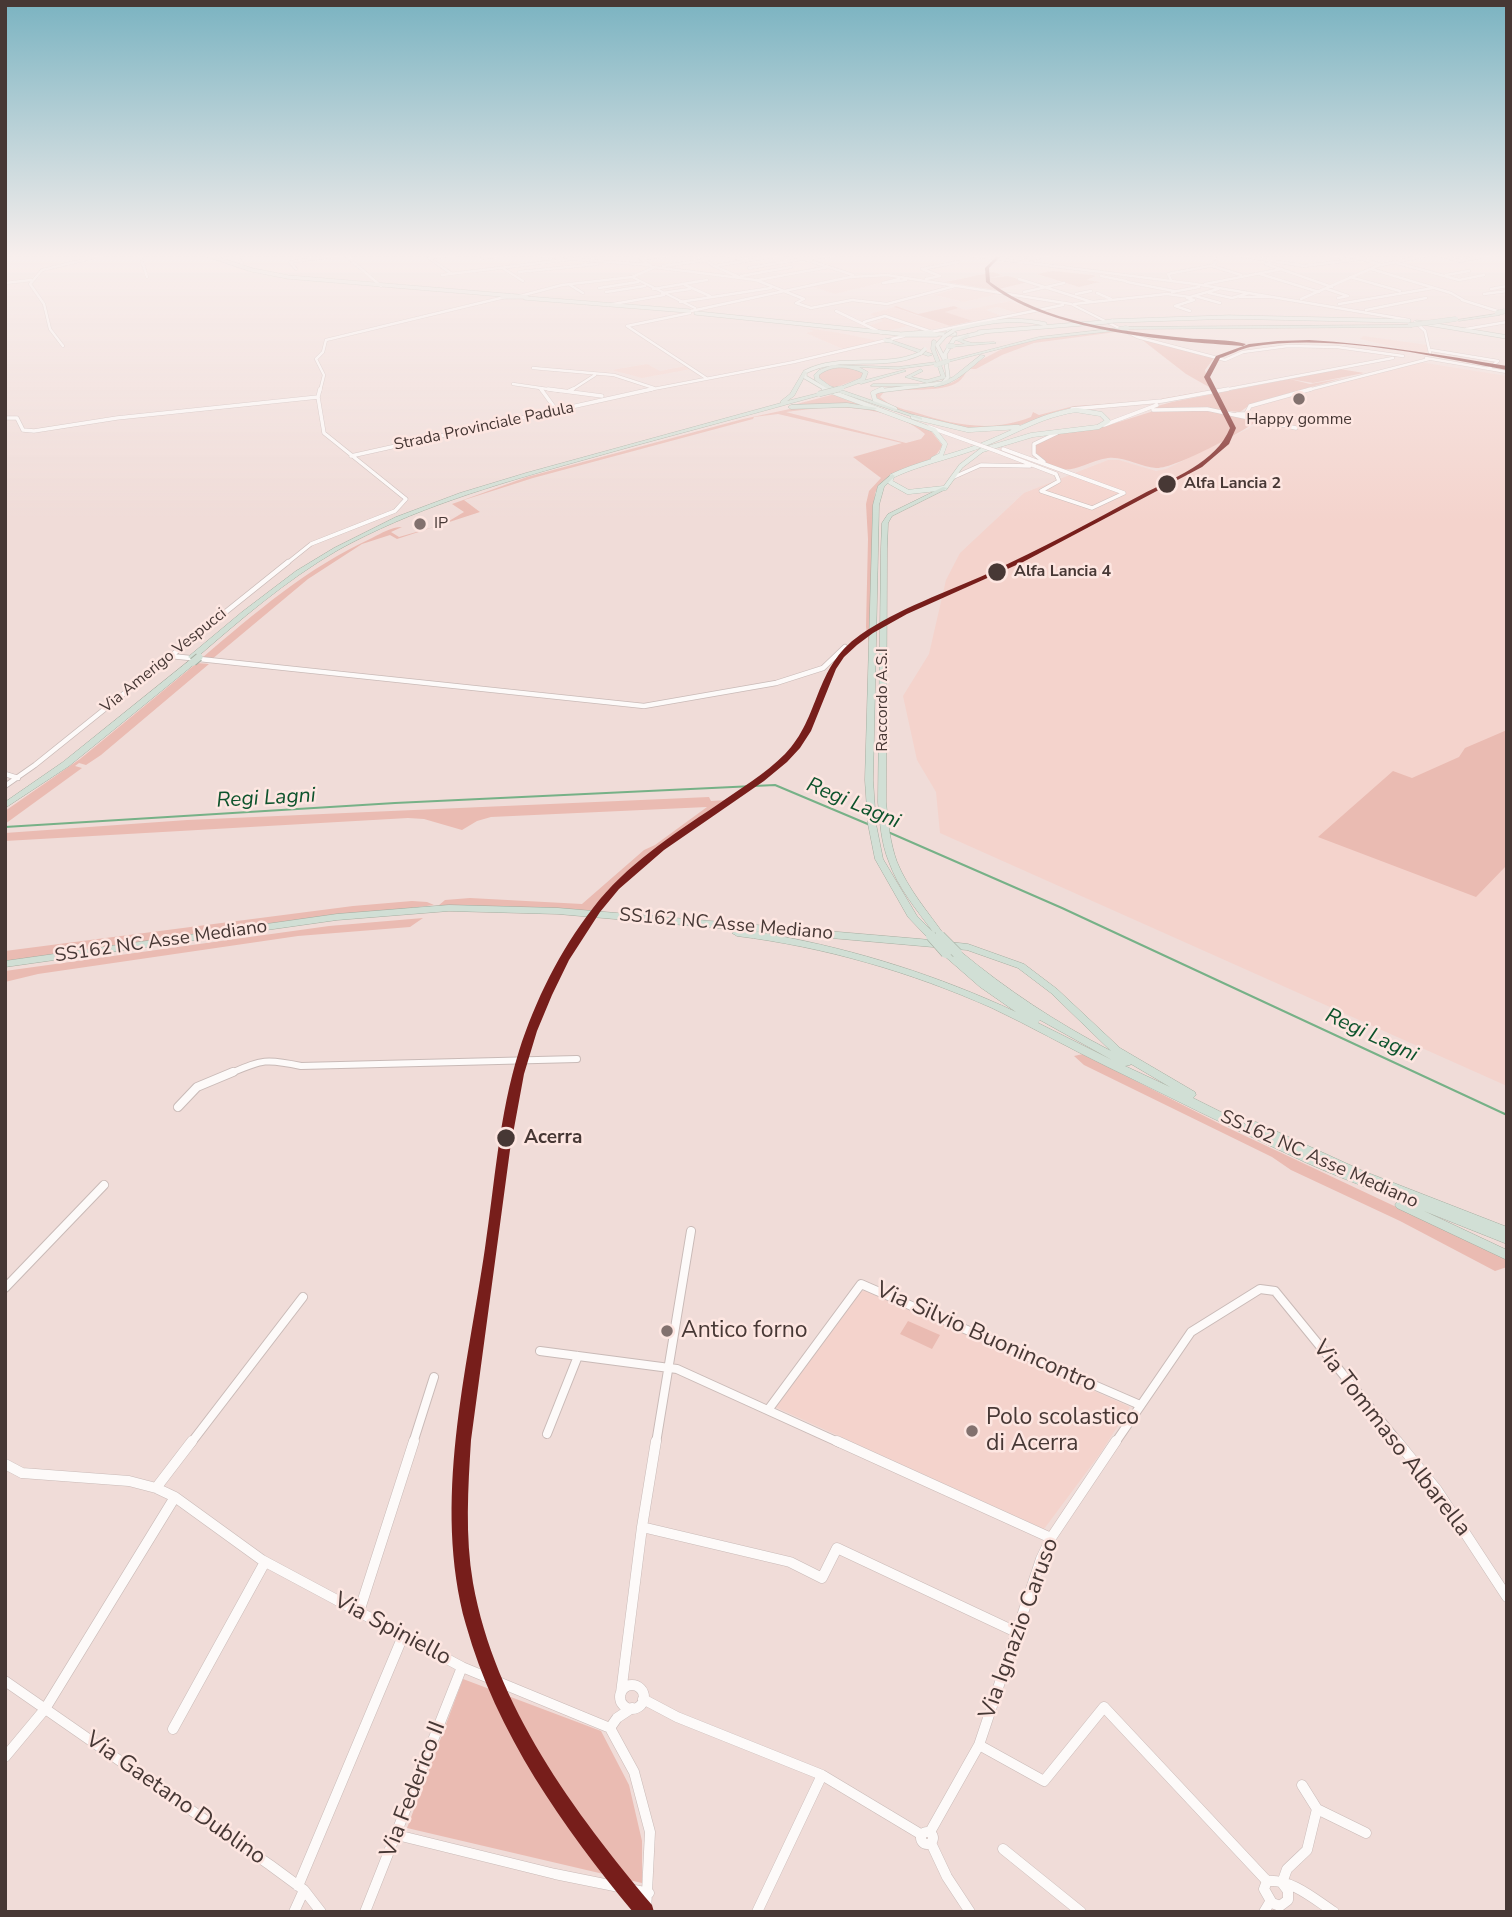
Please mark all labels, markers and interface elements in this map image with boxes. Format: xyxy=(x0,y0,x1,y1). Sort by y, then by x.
marker: Happy gomme xyxy=(1291,391,1307,407)
street label: Strada Provinciale Padula xyxy=(392,399,576,455)
place label: Happy gomme xyxy=(1246,410,1352,430)
marker: Alfa Lancia 2 xyxy=(1156,473,1178,495)
place label: Alfa Lancia 2 xyxy=(1184,474,1281,494)
place label: IP xyxy=(434,514,448,534)
marker: IP xyxy=(412,516,428,532)
marker: Alfa Lancia 4 xyxy=(986,561,1008,583)
place label: Alfa Lancia 4 xyxy=(1014,562,1111,582)
street label: Via Amerigo Vespucci xyxy=(97,604,231,718)
street label: Raccordo A.S.I xyxy=(873,648,893,752)
water label: Regi Lagni xyxy=(802,773,904,835)
water label: Regi Lagni xyxy=(216,784,316,814)
street label: SS162 NC Asse Mediano xyxy=(618,904,834,946)
street label: SS162 NC Asse Mediano xyxy=(53,916,269,968)
water label: Regi Lagni xyxy=(1321,1004,1421,1068)
street label: SS162 NC Asse Mediano xyxy=(1216,1106,1422,1214)
marker: Acerra xyxy=(495,1127,517,1149)
place label: Acerra xyxy=(524,1127,582,1149)
street label: Via Silvio Buonincontro xyxy=(871,1277,1101,1399)
place label: Antico forno xyxy=(681,1317,808,1345)
marker: Antico forno xyxy=(659,1323,675,1339)
street label: Via Tommaso Albarella xyxy=(1306,1336,1476,1542)
place label: Polo scolastico di Acerra xyxy=(986,1404,1139,1458)
marker: Polo scolastico di Acerra xyxy=(964,1423,980,1439)
street label: Via Ignazio Caruso xyxy=(974,1535,1066,1723)
street label: Via Spiniello xyxy=(329,1588,455,1672)
street label: Via Federico II xyxy=(375,1718,453,1862)
street label: Via Gaetano Dublino xyxy=(80,1726,270,1872)

